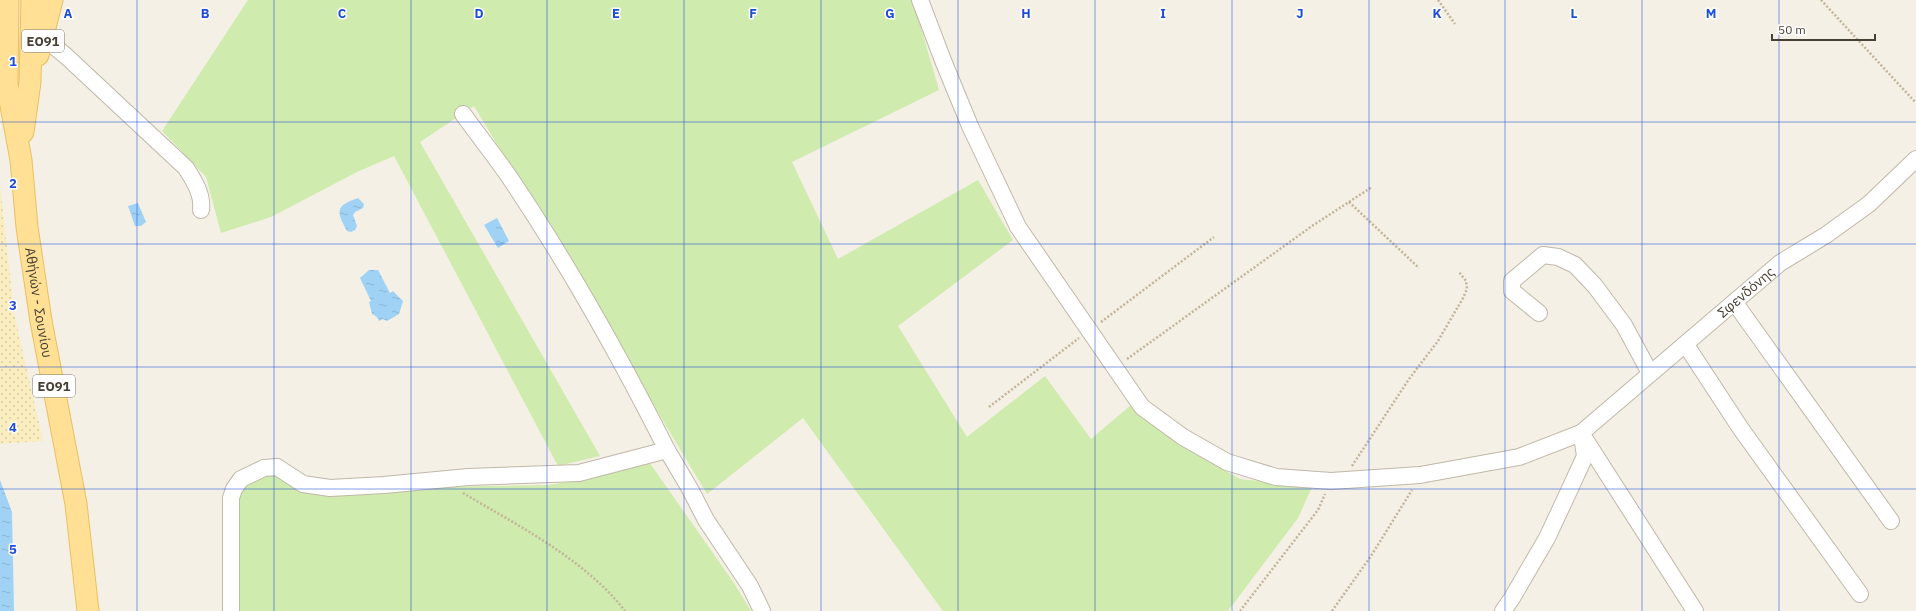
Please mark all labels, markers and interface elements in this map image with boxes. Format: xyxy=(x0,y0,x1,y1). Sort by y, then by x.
text: A xyxy=(64,5,73,22)
text: B xyxy=(201,5,210,22)
text: C xyxy=(338,5,347,22)
text: D xyxy=(474,5,484,22)
text: E xyxy=(612,5,620,22)
text: F xyxy=(749,5,757,22)
text: G xyxy=(885,5,895,22)
text: H xyxy=(1021,5,1031,22)
text: I xyxy=(1160,5,1166,22)
text: J xyxy=(1296,5,1304,22)
text: K xyxy=(1432,5,1442,22)
text: L xyxy=(1571,5,1578,22)
text: M xyxy=(1706,5,1716,22)
scale bar xyxy=(1772,16,1875,42)
text: 50 m xyxy=(1778,22,1806,37)
road number: ΕΟ91 xyxy=(22,30,64,52)
text: 1 xyxy=(9,53,17,70)
text: 2 xyxy=(9,175,17,192)
street label: Αθήνών - Σουνίου xyxy=(21,246,57,359)
street label: Σφενδόνης xyxy=(1714,263,1778,322)
text: 3 xyxy=(9,297,17,314)
road number: ΕΟ91 xyxy=(33,375,75,397)
text: 4 xyxy=(9,419,17,436)
text: 5 xyxy=(9,541,17,558)

